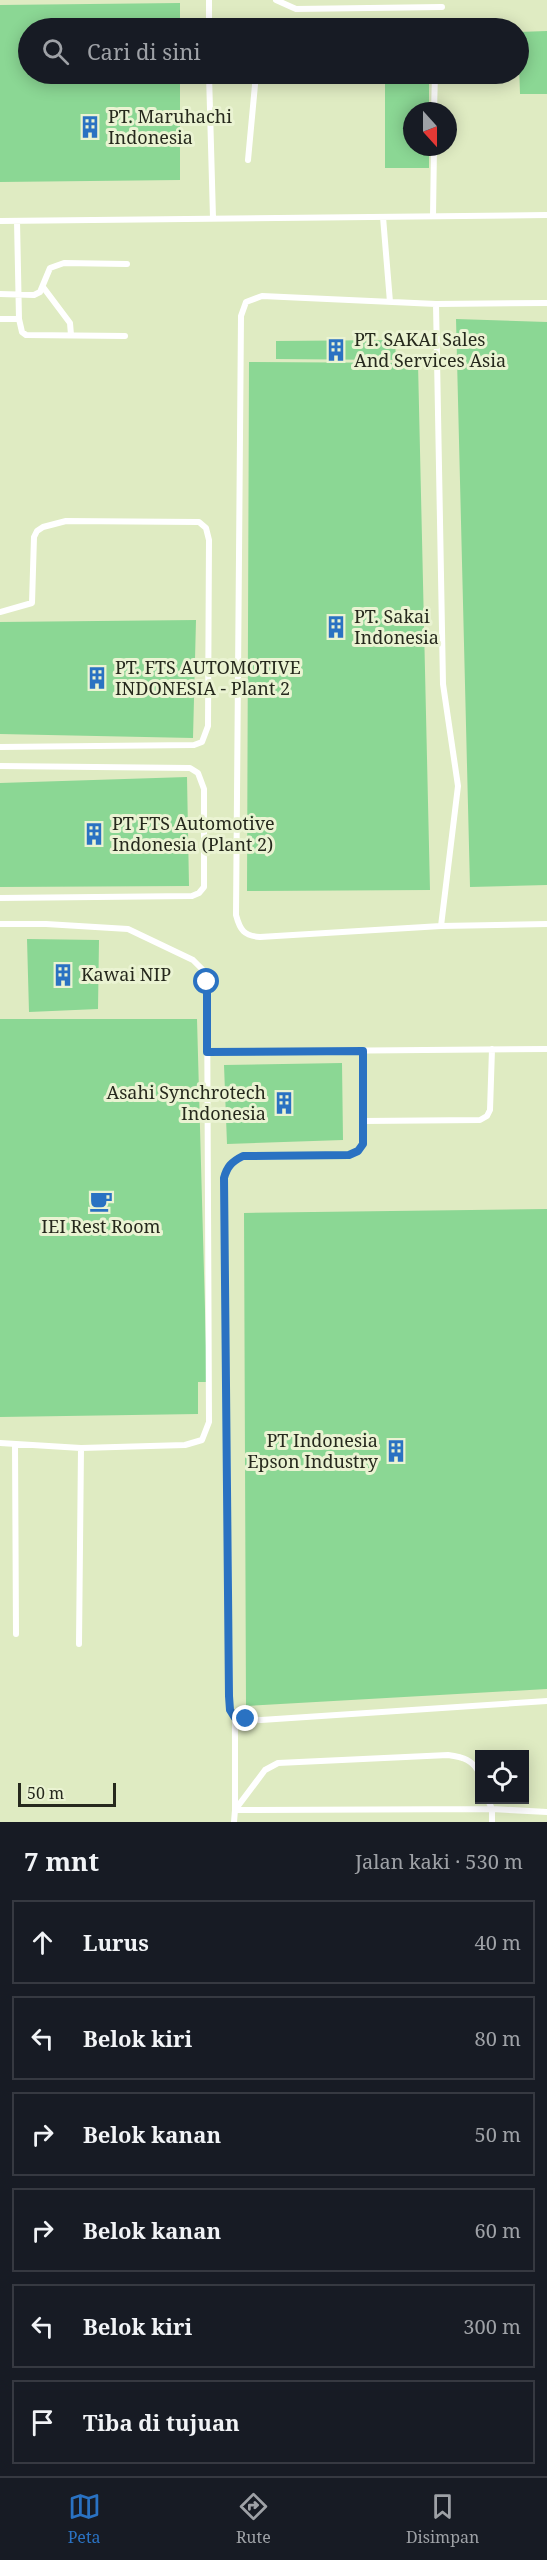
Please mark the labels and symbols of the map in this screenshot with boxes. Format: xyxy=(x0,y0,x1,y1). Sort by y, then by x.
north arrow xyxy=(403,102,457,156)
place label: PT. Maruhachi Indonesia xyxy=(108,104,232,149)
building icon: PT. Maruhachi Indonesia xyxy=(77,114,103,140)
place label: PT. SAKAI Sales And Services Asia xyxy=(354,327,506,372)
building icon: PT. SAKAI Sales And Services Asia xyxy=(323,337,349,363)
place label: PT. Sakai Indonesia xyxy=(354,604,439,649)
building icon: PT. Sakai Indonesia xyxy=(323,614,349,640)
place label: PT. FTS AUTOMOTIVE INDONESIA - Plant 2 xyxy=(115,655,301,700)
building icon: PT. FTS AUTOMOTIVE INDONESIA - Plant 2 xyxy=(84,665,110,691)
place label: PT FTS Automotive Indonesia (Plant 2) xyxy=(112,811,275,856)
building icon: PT FTS Automotive Indonesia (Plant 2) xyxy=(81,821,107,847)
building icon: Kawai NIP xyxy=(50,962,76,988)
place label: Kawai NIP xyxy=(81,962,171,986)
route start xyxy=(193,968,219,994)
place label: Asahi Synchrotech Indonesia xyxy=(107,1080,266,1125)
building icon: Asahi Synchrotech Indonesia xyxy=(271,1090,297,1116)
cafe icon: IEI Rest Room xyxy=(88,1188,114,1214)
place label: IEI Rest Room xyxy=(41,1214,161,1238)
place label: PT Indonesia Epson Industry xyxy=(247,1428,379,1473)
building icon: PT Indonesia Epson Industry xyxy=(383,1438,409,1464)
route end xyxy=(232,1705,258,1731)
scale bar xyxy=(18,1780,116,1808)

